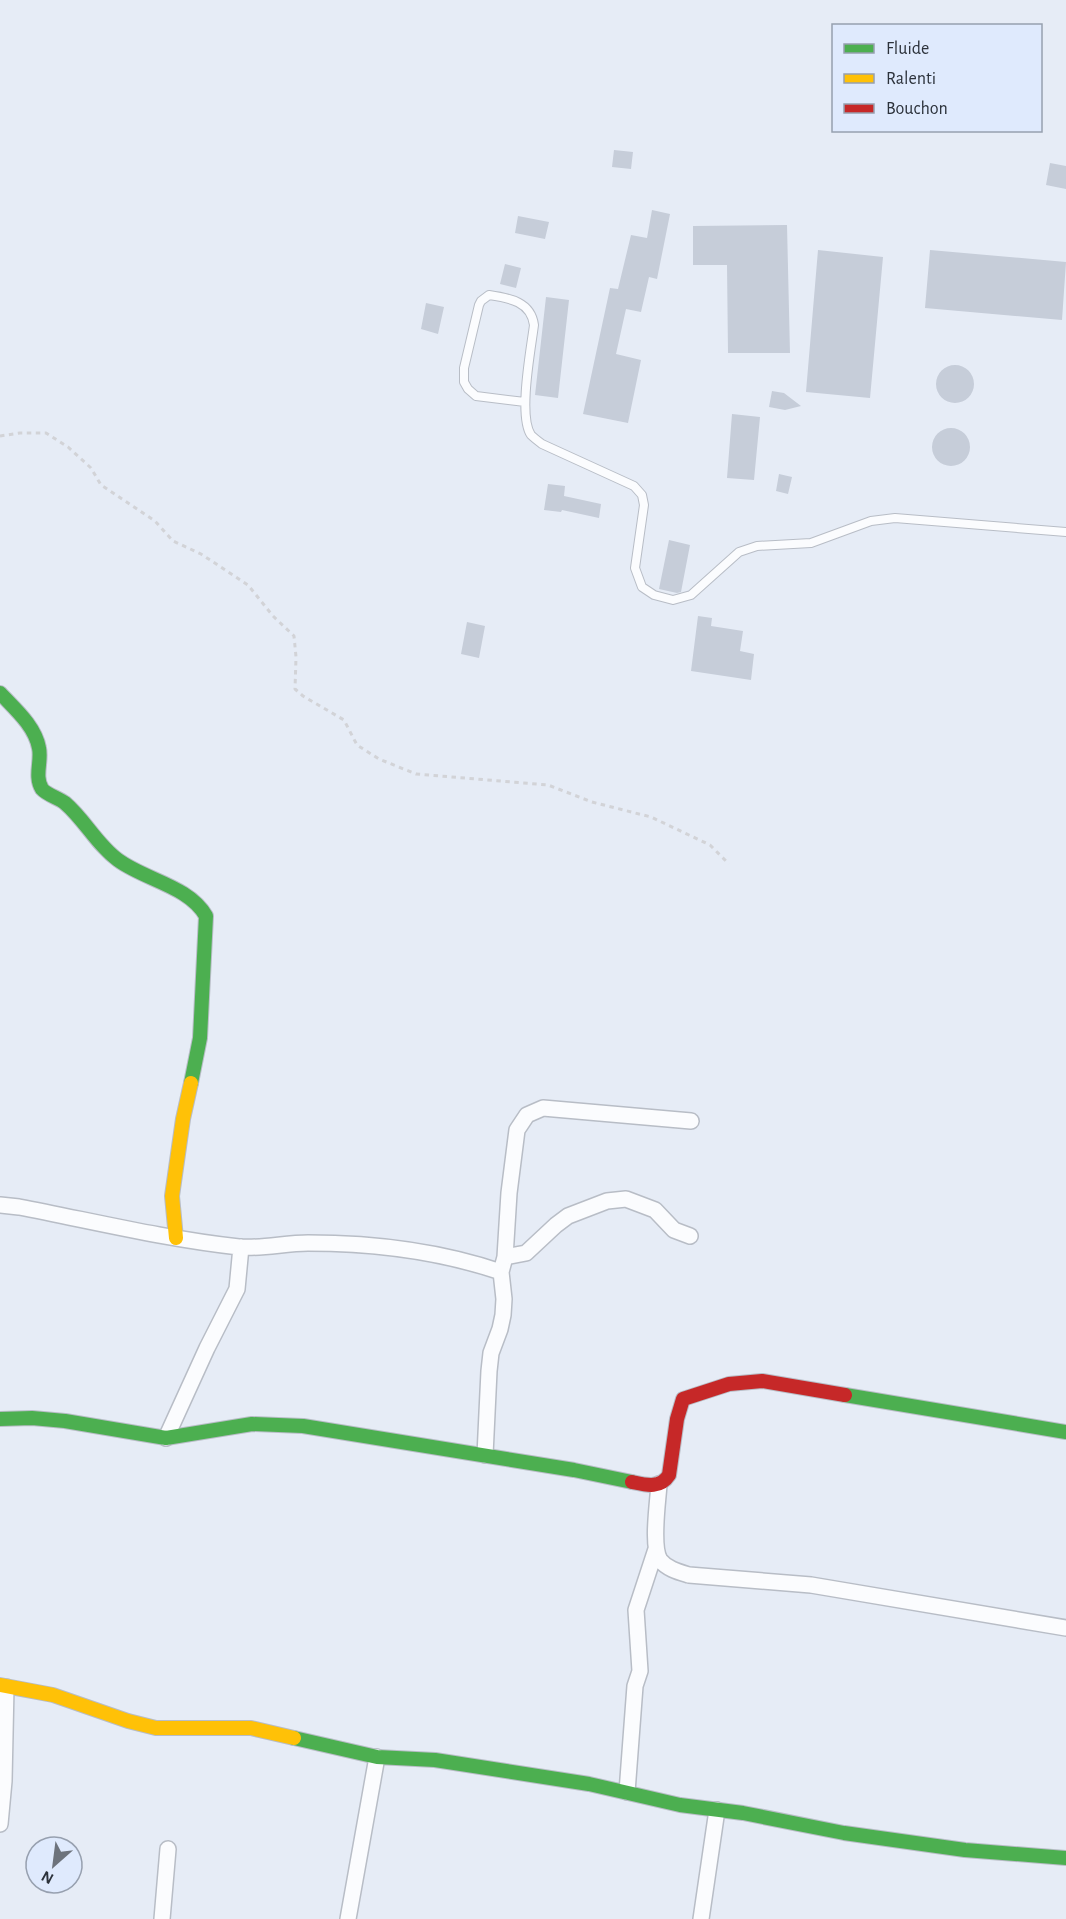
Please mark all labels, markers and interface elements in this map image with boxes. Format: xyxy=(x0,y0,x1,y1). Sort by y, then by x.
legend xyxy=(832,24,1042,132)
text: Fluide xyxy=(886,40,929,58)
text: Ralenti xyxy=(886,70,936,88)
text: Bouchon xyxy=(886,100,948,118)
north arrow xyxy=(24,1835,84,1895)
text: N xyxy=(39,1868,56,1887)

